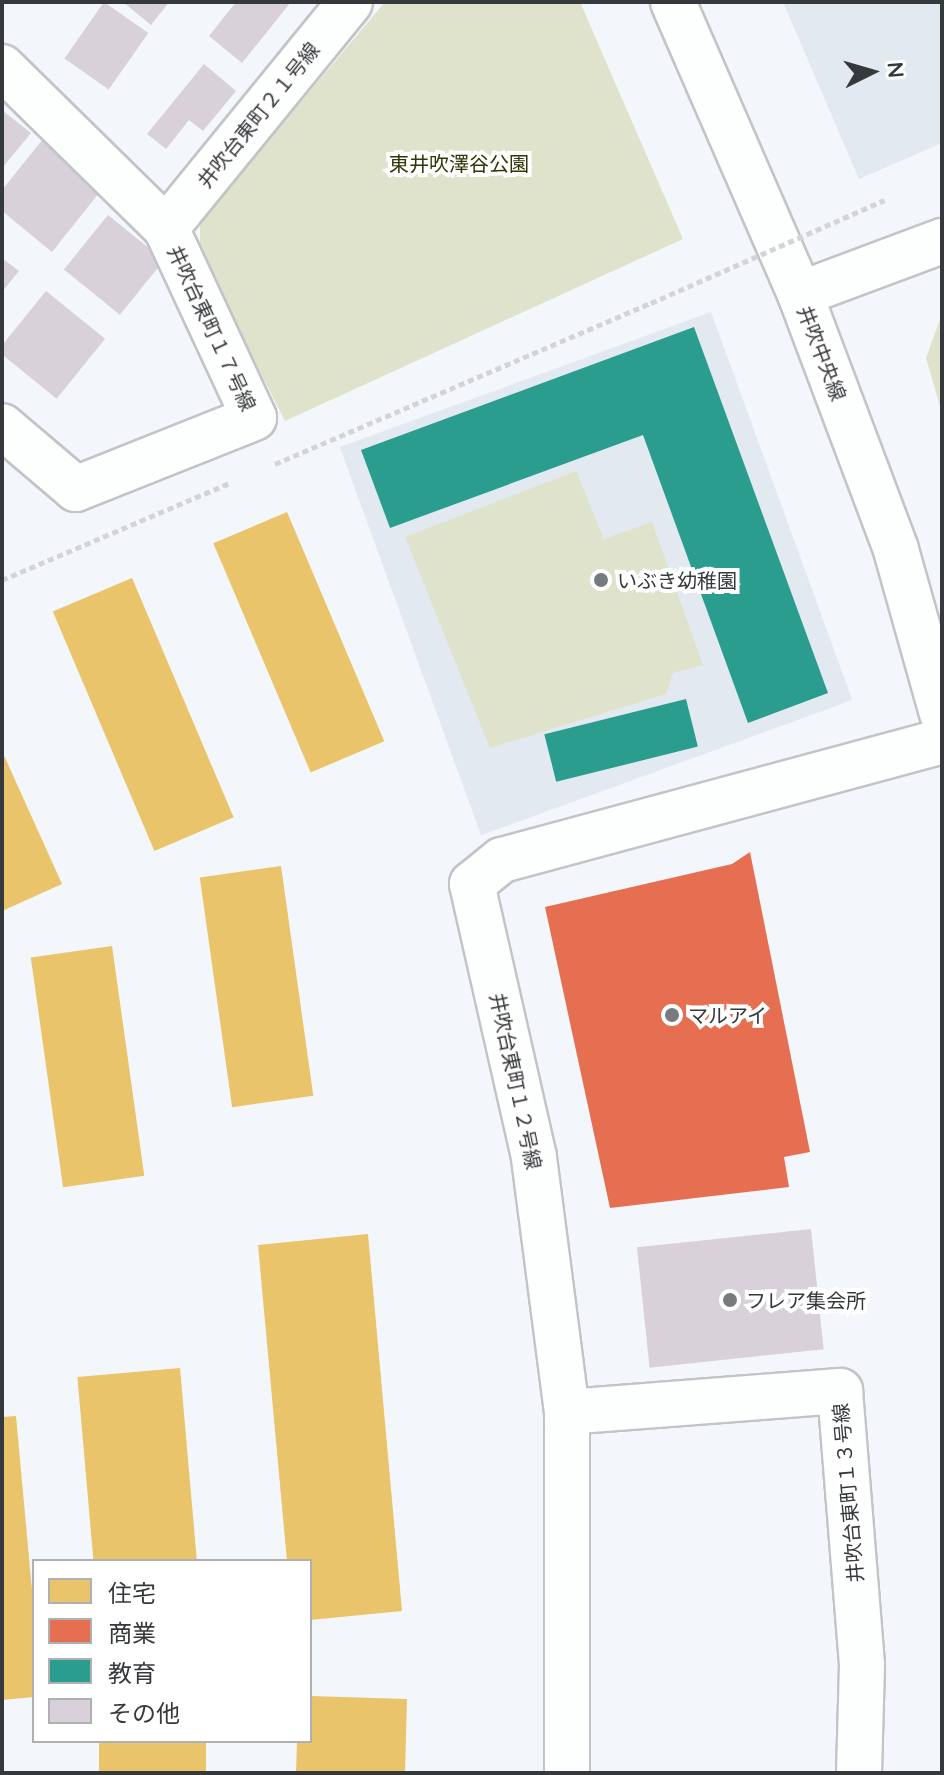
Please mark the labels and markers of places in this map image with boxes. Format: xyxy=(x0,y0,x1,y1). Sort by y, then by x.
place label: いぶき幼稚園 xyxy=(617,568,737,592)
marker: いぶき幼稚園 xyxy=(592,571,610,589)
place label: マルアイ xyxy=(688,1003,768,1027)
marker: マルアイ xyxy=(663,1006,681,1024)
place label: フレア集会所 xyxy=(746,1288,866,1312)
marker: フレア集会所 xyxy=(721,1291,739,1309)

